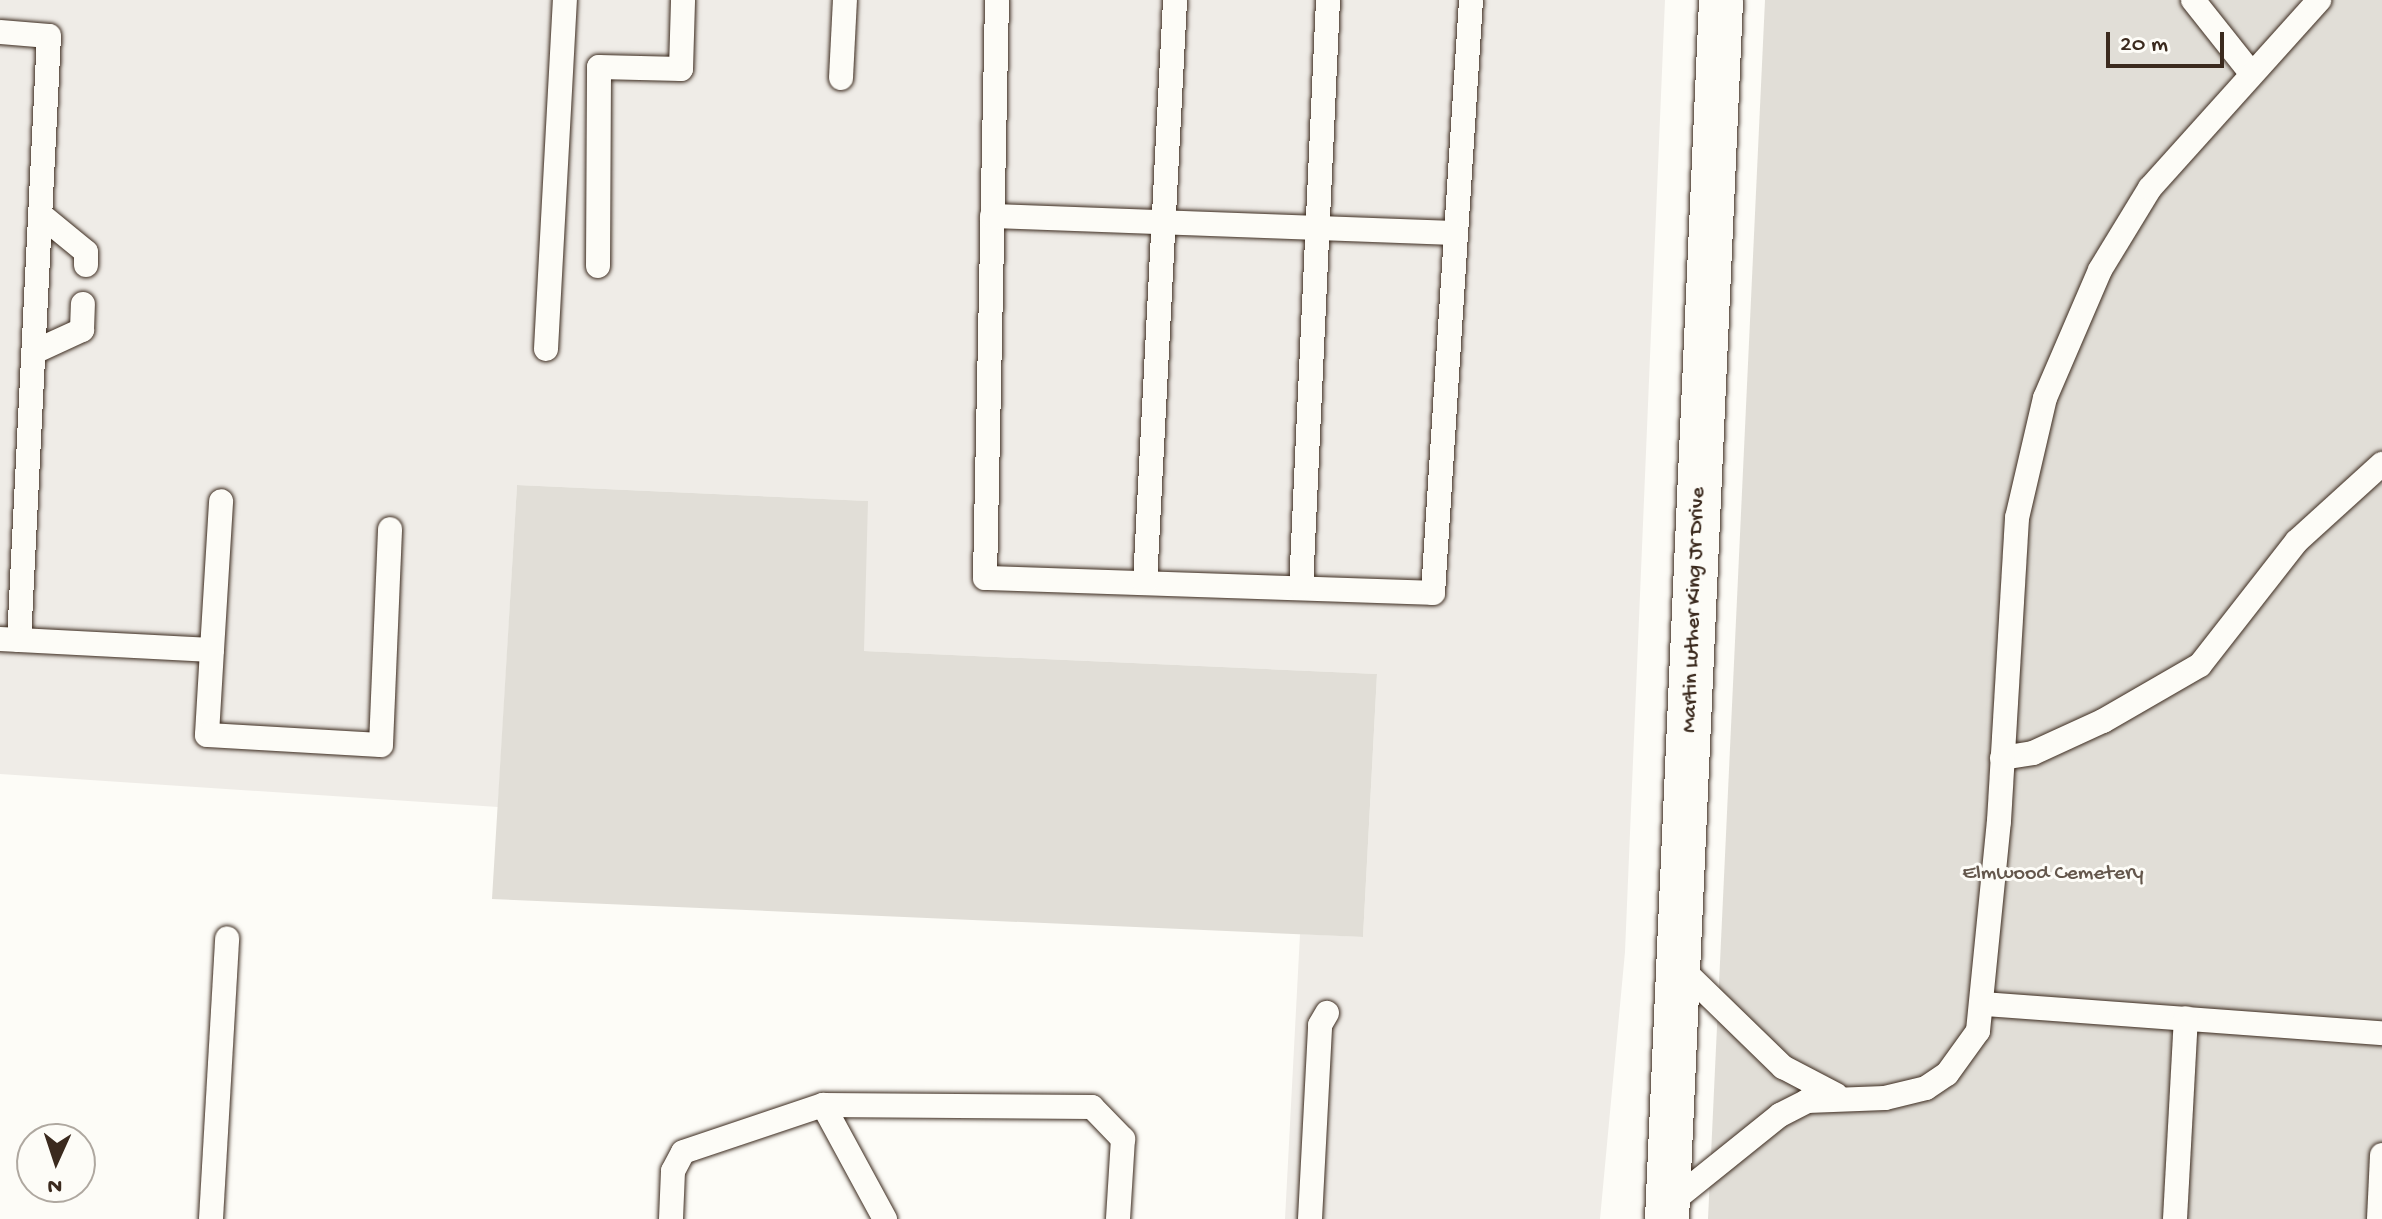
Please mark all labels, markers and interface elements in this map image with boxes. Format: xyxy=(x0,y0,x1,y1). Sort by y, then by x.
scale bar xyxy=(2110,16,2228,66)
text: 20 m xyxy=(2120,31,2168,60)
street label: Martin Luther King Jr Drive xyxy=(1678,487,1712,733)
park label: Elmwood Cemetery xyxy=(1962,862,2144,888)
north arrow xyxy=(16,1123,96,1203)
text: N xyxy=(47,1172,63,1198)

